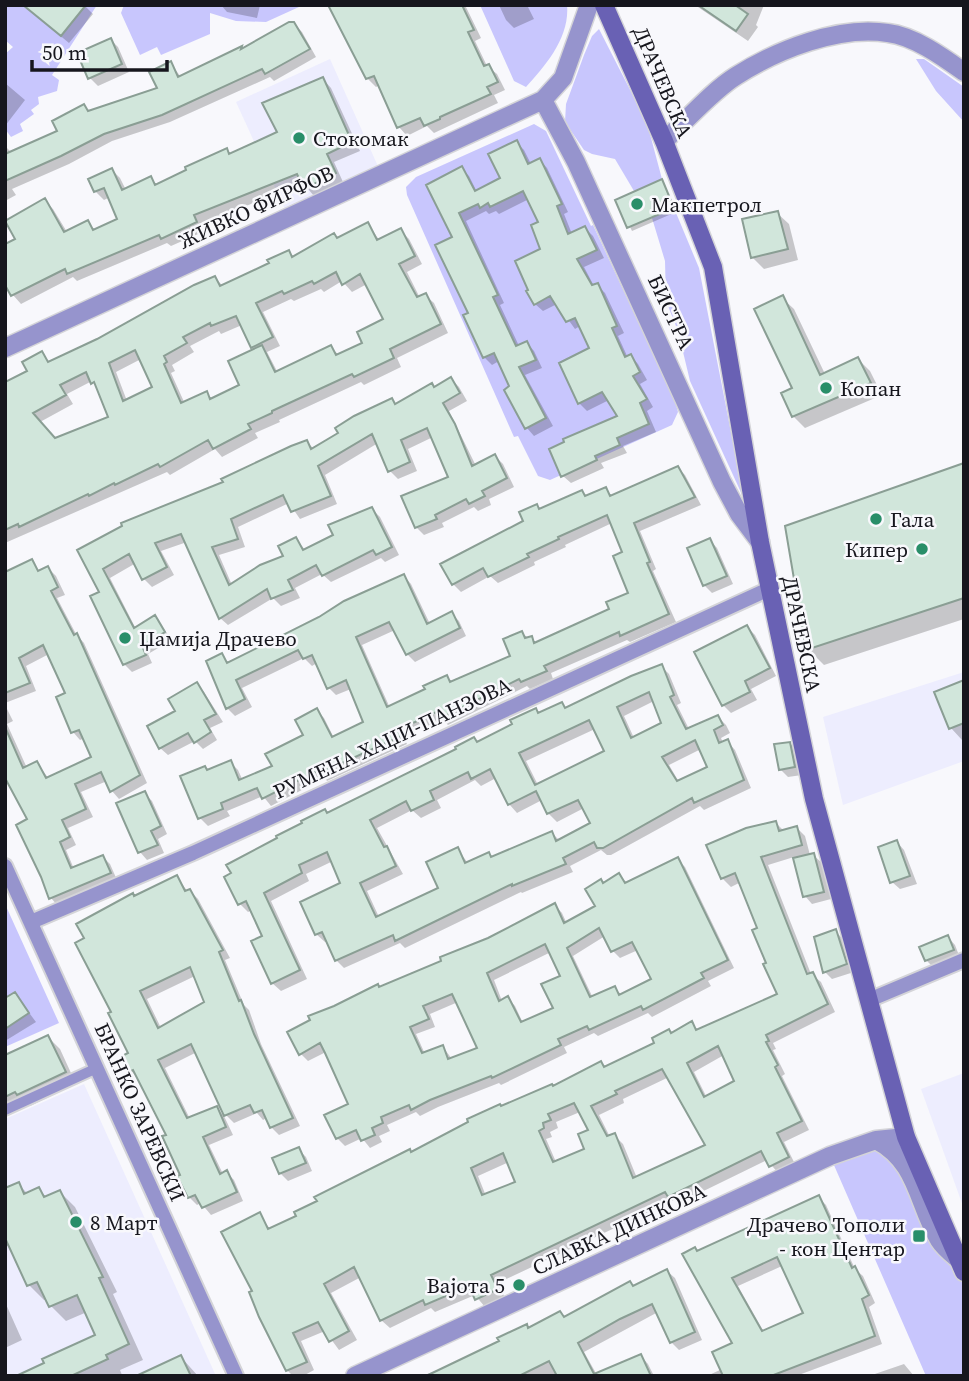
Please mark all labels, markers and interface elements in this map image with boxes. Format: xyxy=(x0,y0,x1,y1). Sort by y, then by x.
street label: ДРАЧЕВСКА xyxy=(626,22,700,142)
scale bar xyxy=(32,28,166,72)
text: 50 m xyxy=(42,38,87,67)
place label: Стокомак xyxy=(313,124,409,153)
marker: Стокомак xyxy=(291,130,307,146)
street label: ЖИВКО ФИРФОВ xyxy=(174,158,338,256)
place label: Макпетрол xyxy=(651,190,762,219)
marker: Макпетрол xyxy=(629,196,645,212)
street label: БИСТРА xyxy=(641,270,701,354)
place label: Копан xyxy=(840,374,902,403)
marker: Копан xyxy=(818,380,834,396)
place label: Гала xyxy=(890,505,935,534)
marker: Гала xyxy=(868,511,884,527)
place label: Кипер xyxy=(845,535,908,564)
marker: Кипер xyxy=(914,541,930,557)
street label: ДРАЧЕВСКА xyxy=(775,573,829,695)
place label: Џамија Драчево xyxy=(139,624,297,653)
marker: Џамија Драчево xyxy=(117,630,133,646)
street label: РУМЕНА ХАЏИ-ПАНЗОВА xyxy=(269,670,516,806)
street label: БРАНКО ЗАРЕВСКИ xyxy=(88,1018,192,1206)
street label: СЛАВКА ДИНКОВА xyxy=(527,1176,711,1282)
place label: 8 Март xyxy=(90,1208,158,1237)
place label: Драчево Тополи - кон Центар xyxy=(747,1210,905,1263)
marker: 8 Март xyxy=(68,1214,84,1230)
marker: Драчево Тополи - кон Центар xyxy=(911,1228,927,1244)
place label: Вајота 5 xyxy=(427,1271,505,1300)
marker: Вајота 5 xyxy=(511,1277,527,1293)

